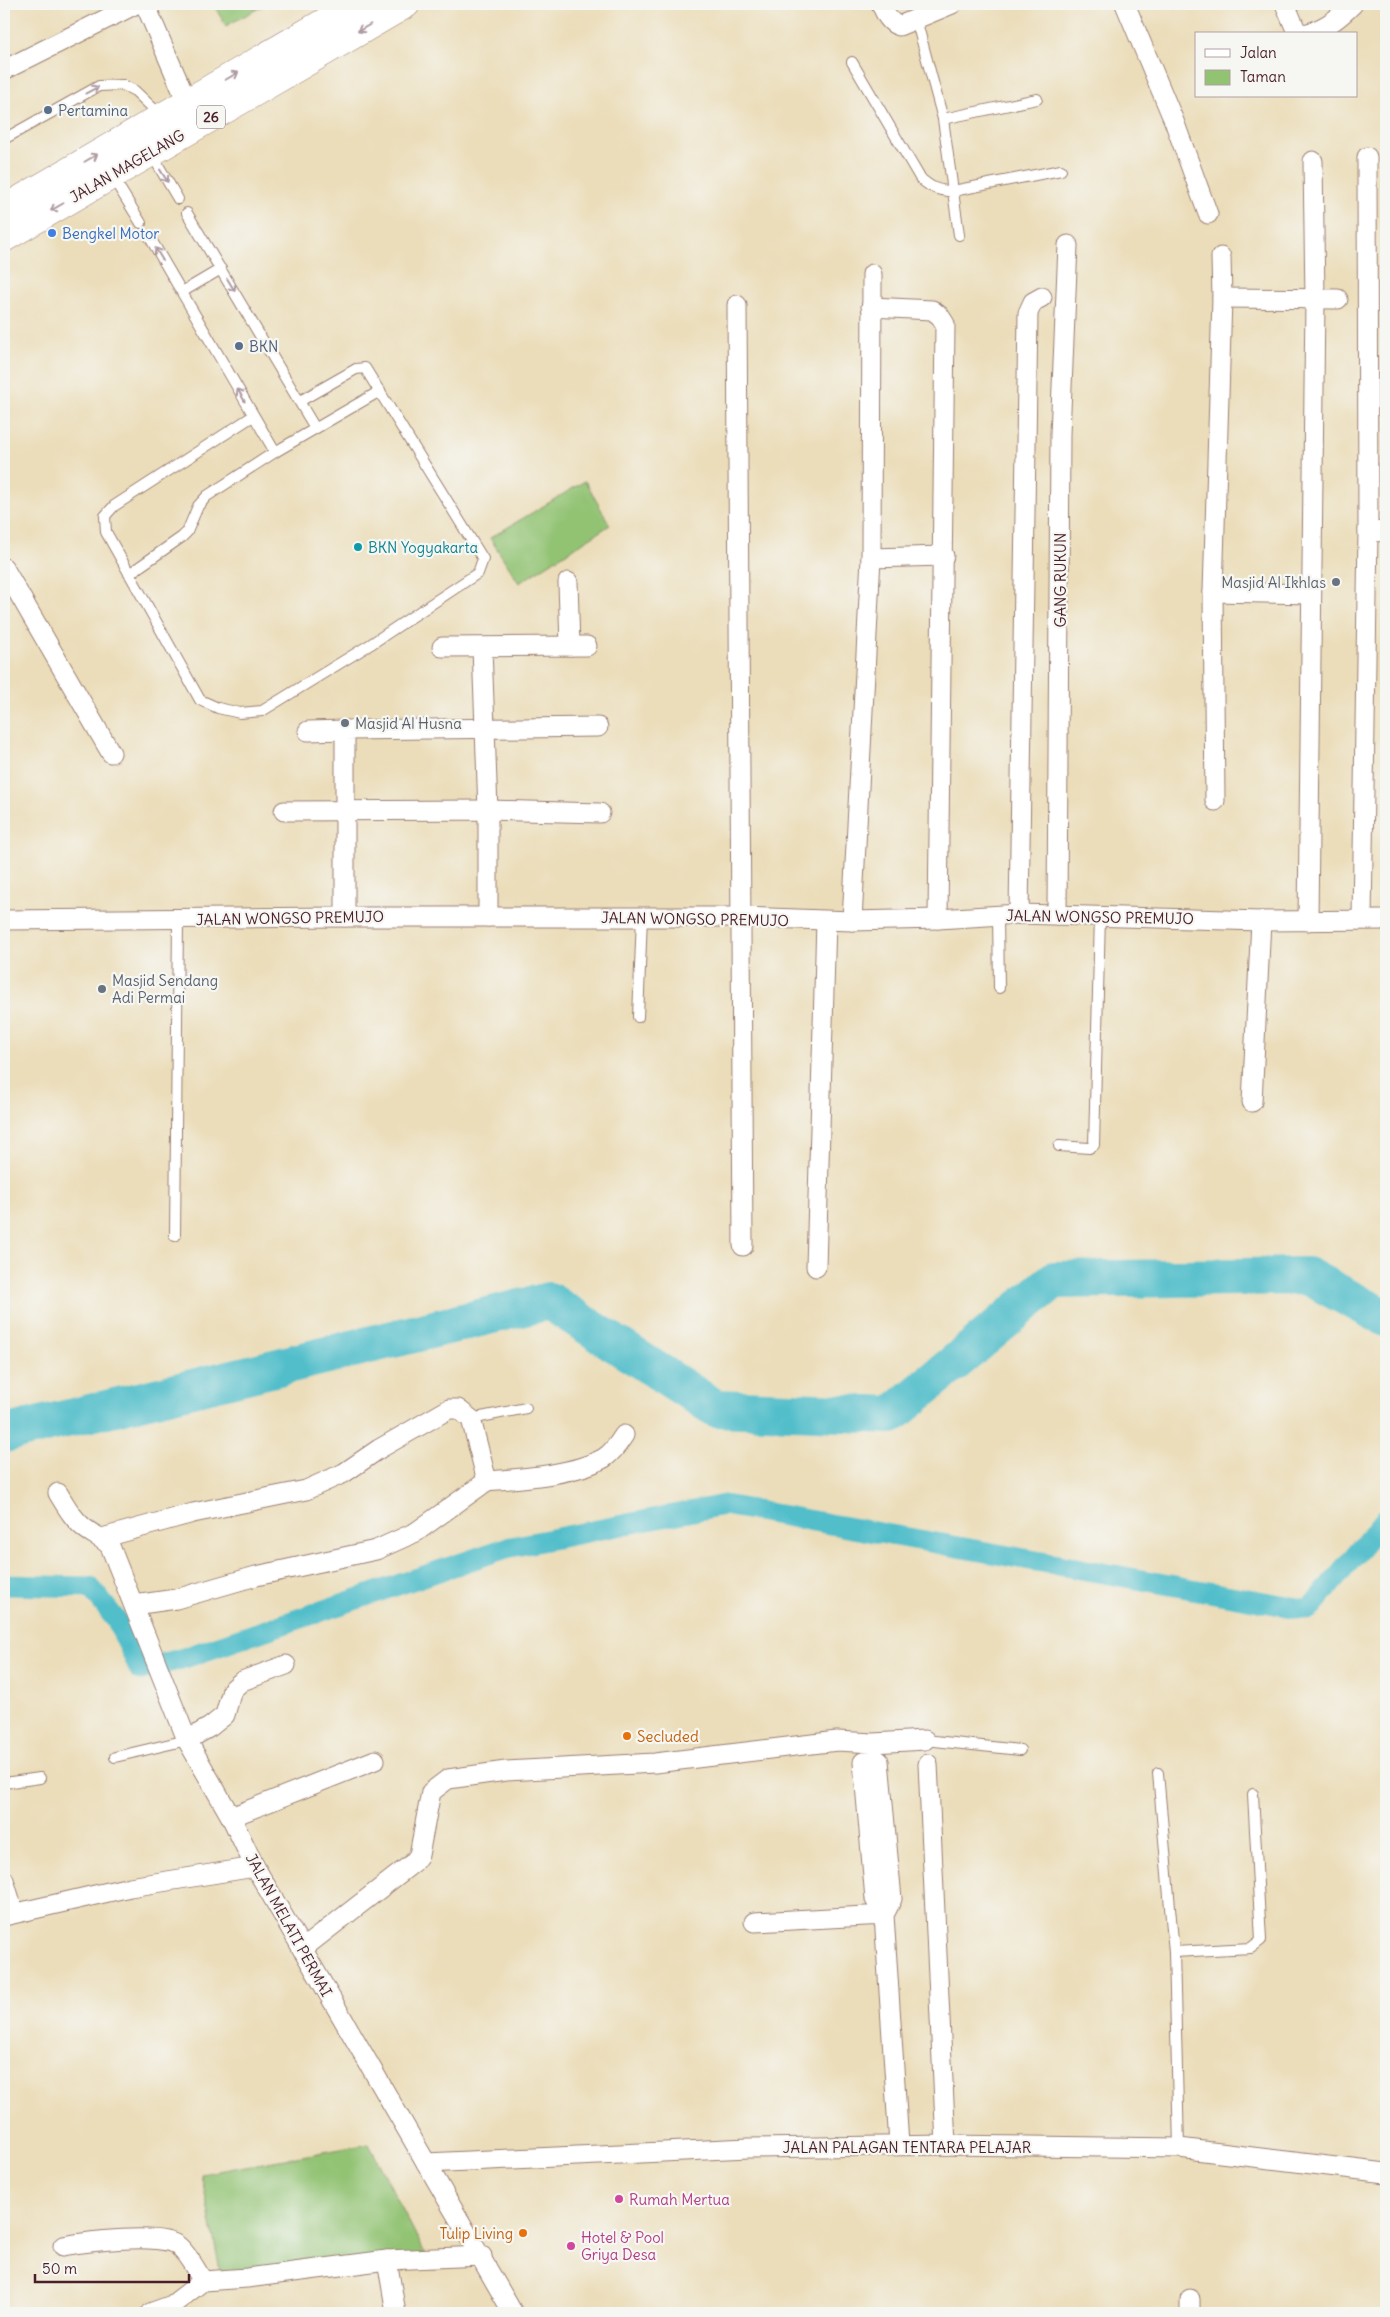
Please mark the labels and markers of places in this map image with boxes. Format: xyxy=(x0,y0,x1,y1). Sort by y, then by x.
place label: Pertamina xyxy=(58,101,128,120)
marker: Pertamina xyxy=(42,104,54,116)
place label: Bengkel Motor xyxy=(62,224,160,243)
marker: Bengkel Motor xyxy=(46,227,58,239)
place label: BKN xyxy=(249,337,278,356)
marker: BKN xyxy=(233,340,245,352)
place label: BKN Yogyakarta xyxy=(368,538,479,557)
marker: BKN Yogyakarta xyxy=(352,541,364,553)
place label: Masjid Al Ikhlas xyxy=(1221,573,1326,592)
marker: Masjid Al Ikhlas xyxy=(1330,576,1342,588)
place label: Masjid Al Husna xyxy=(355,714,462,733)
marker: Masjid Al Husna xyxy=(339,717,351,729)
place label: Masjid Sendang Adi Permai xyxy=(112,971,218,1007)
marker: Masjid Sendang Adi Permai xyxy=(96,983,108,995)
place label: Secluded xyxy=(637,1727,699,1746)
marker: Secluded xyxy=(621,1730,633,1742)
place label: Rumah Mertua xyxy=(629,2190,730,2209)
marker: Rumah Mertua xyxy=(613,2193,625,2205)
place label: Tulip Living xyxy=(439,2224,513,2243)
marker: Tulip Living xyxy=(517,2227,529,2239)
place label: Hotel & Pool Griya Desa xyxy=(581,2228,664,2264)
marker: Hotel & Pool Griya Desa xyxy=(565,2240,577,2252)

